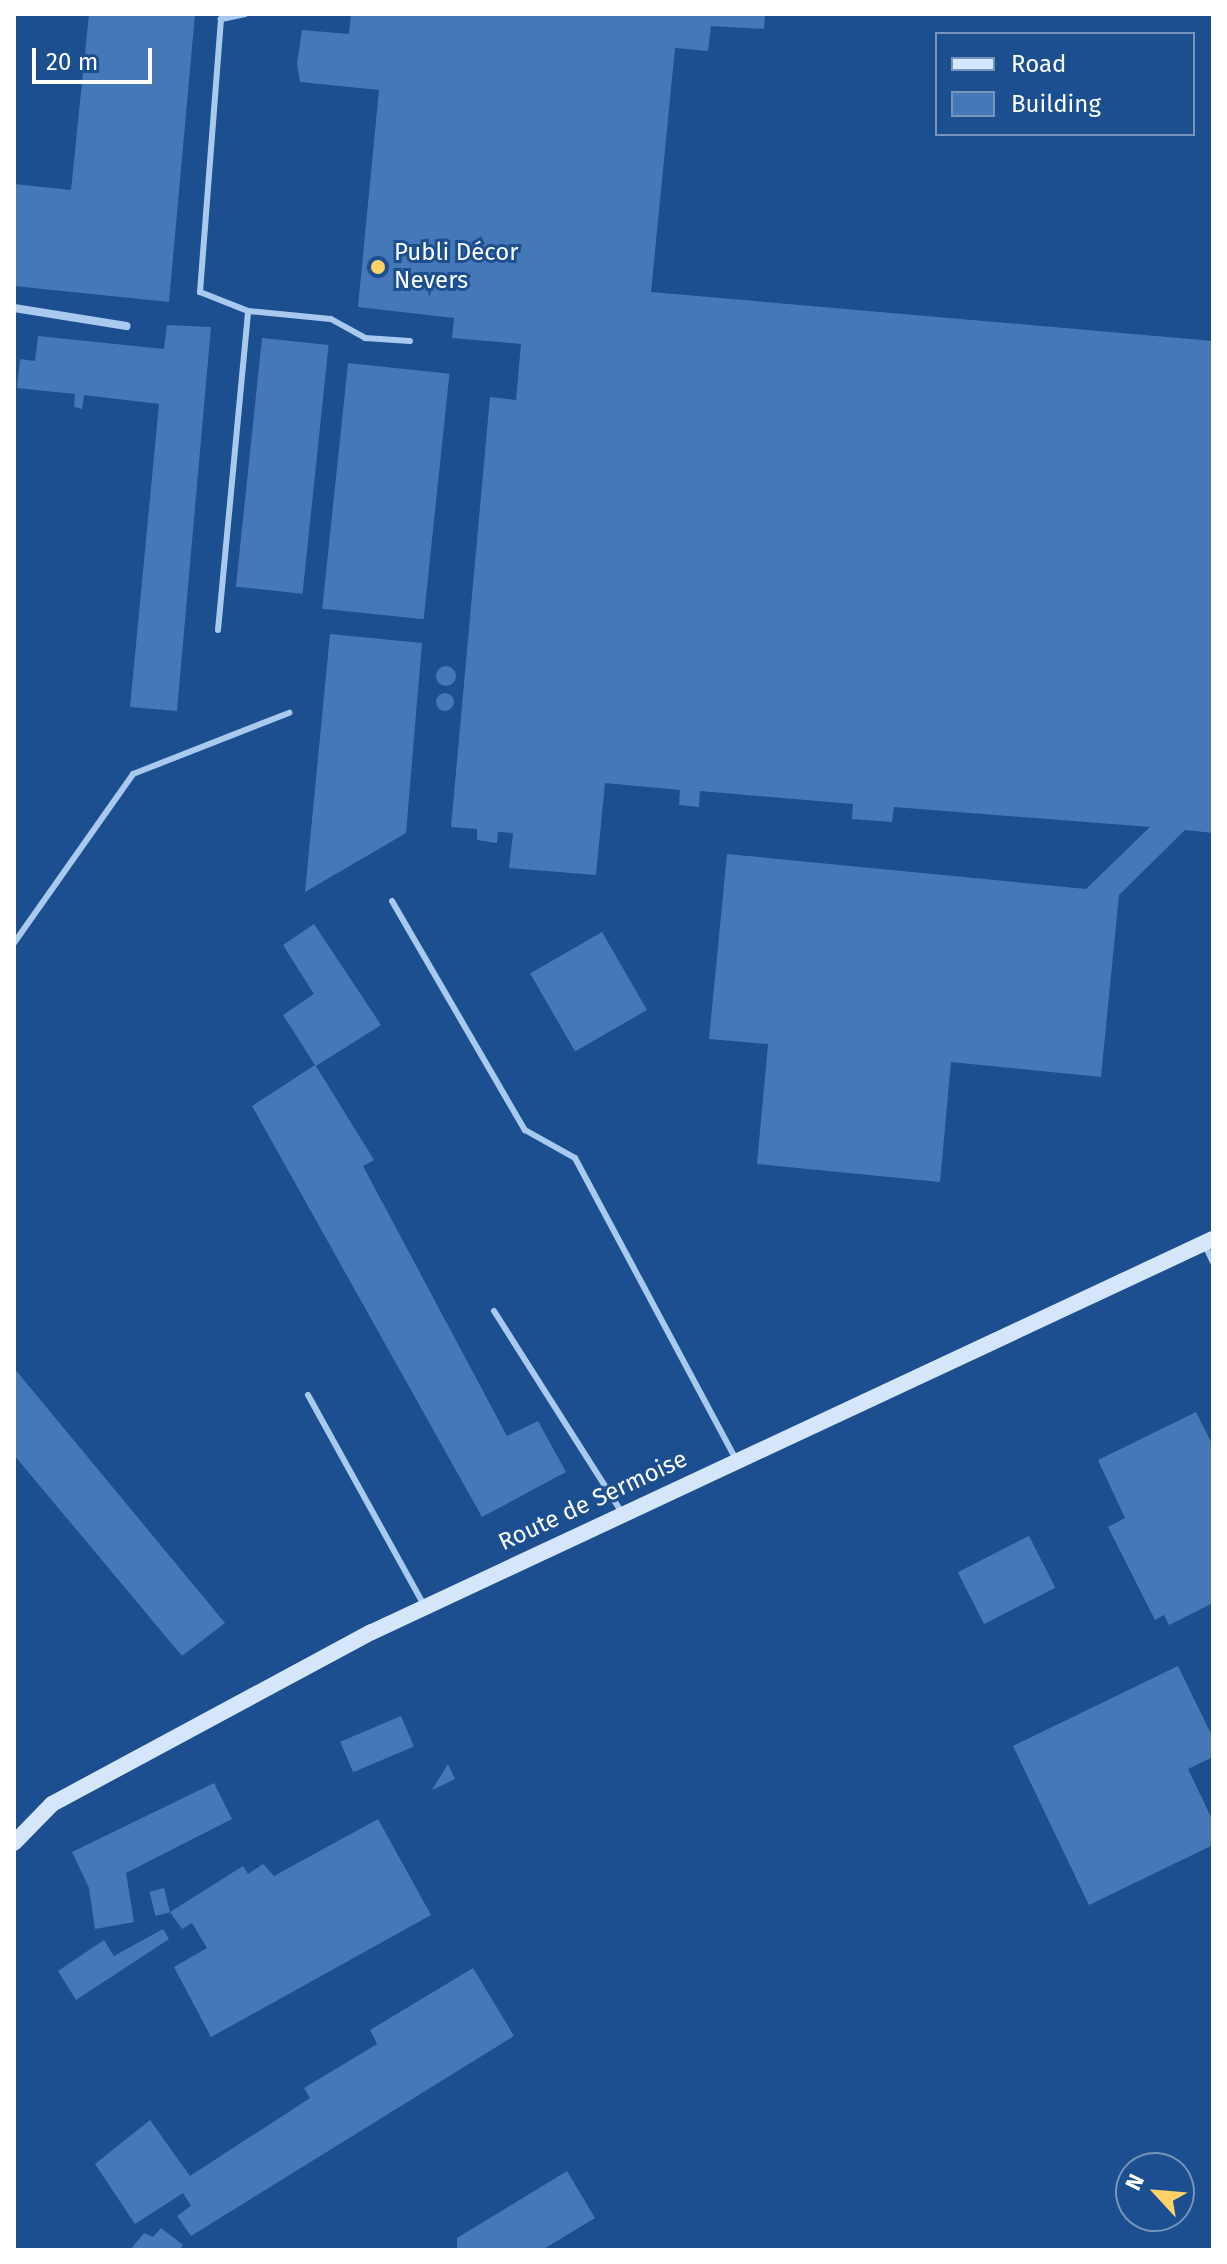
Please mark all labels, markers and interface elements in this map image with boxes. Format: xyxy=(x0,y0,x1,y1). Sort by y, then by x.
scale bar xyxy=(36,32,156,82)
legend xyxy=(935,32,1195,136)
text: 20 m xyxy=(46,48,98,76)
text: Road xyxy=(1011,50,1066,78)
text: Building xyxy=(1011,90,1101,118)
place label: Publi Décor Nevers xyxy=(394,239,518,295)
marker: Publi Décor Nevers xyxy=(369,258,387,276)
street label: Route de Sermoise xyxy=(494,1445,692,1557)
north arrow xyxy=(1115,2152,1195,2232)
text: N xyxy=(1119,2170,1150,2195)

